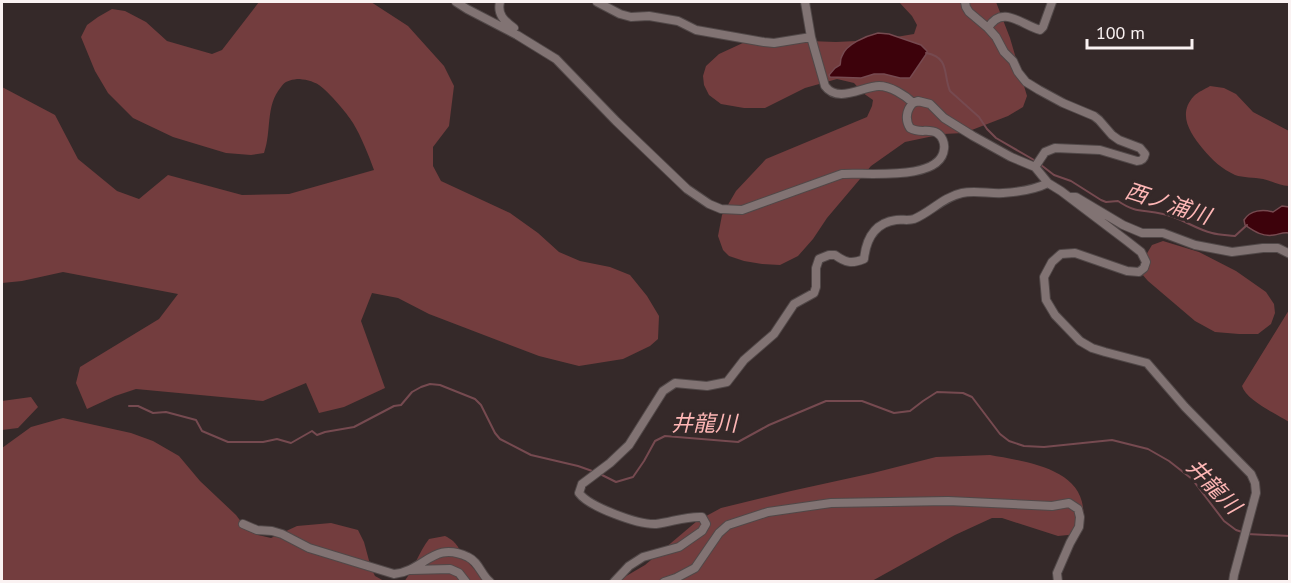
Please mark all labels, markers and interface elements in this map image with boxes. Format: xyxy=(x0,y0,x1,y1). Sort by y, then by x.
scale bar xyxy=(1087,12,1192,50)
text: 100 m xyxy=(1096,21,1145,44)
water label: 西ノ浦川 xyxy=(1122,176,1216,231)
water label: 井龍川 xyxy=(671,409,739,437)
water label: 井龍川 xyxy=(1181,453,1248,521)

